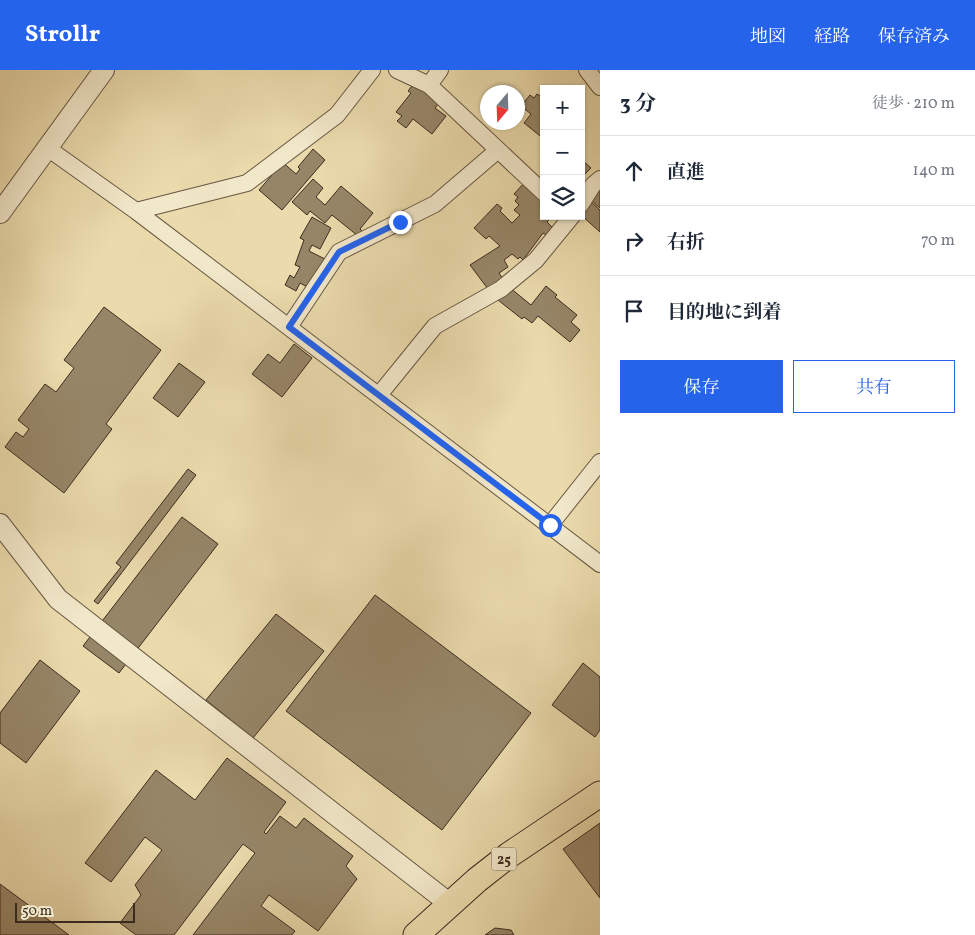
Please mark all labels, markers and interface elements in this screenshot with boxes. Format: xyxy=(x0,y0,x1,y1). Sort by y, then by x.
text: Strollr xyxy=(25,18,100,52)
text: 地図 xyxy=(750,25,786,50)
text: 経路 xyxy=(814,25,850,50)
text: 保存済み xyxy=(878,25,950,50)
north arrow xyxy=(480,85,525,130)
map controls xyxy=(540,85,585,220)
button: + xyxy=(540,85,585,130)
text: 3 分 xyxy=(620,90,656,119)
text: 徒歩 · 210 m xyxy=(872,93,955,115)
button: − xyxy=(540,130,585,175)
icon: ahead xyxy=(620,157,648,185)
text: 直進 xyxy=(667,160,705,186)
text: 140 m xyxy=(913,160,955,182)
button: layers xyxy=(540,175,585,220)
route end xyxy=(389,211,412,234)
icon: right xyxy=(620,227,648,255)
text: 右折 xyxy=(667,230,705,256)
text: 70 m xyxy=(921,230,955,252)
icon: arrive xyxy=(620,297,648,325)
text: 目的地に到着 xyxy=(667,300,781,326)
button: 保存 xyxy=(620,360,783,413)
button: 共有 xyxy=(793,360,955,413)
route start xyxy=(539,514,562,537)
road number: 25 xyxy=(492,848,516,871)
scale bar xyxy=(15,900,135,923)
text: 50 m xyxy=(22,902,52,921)

